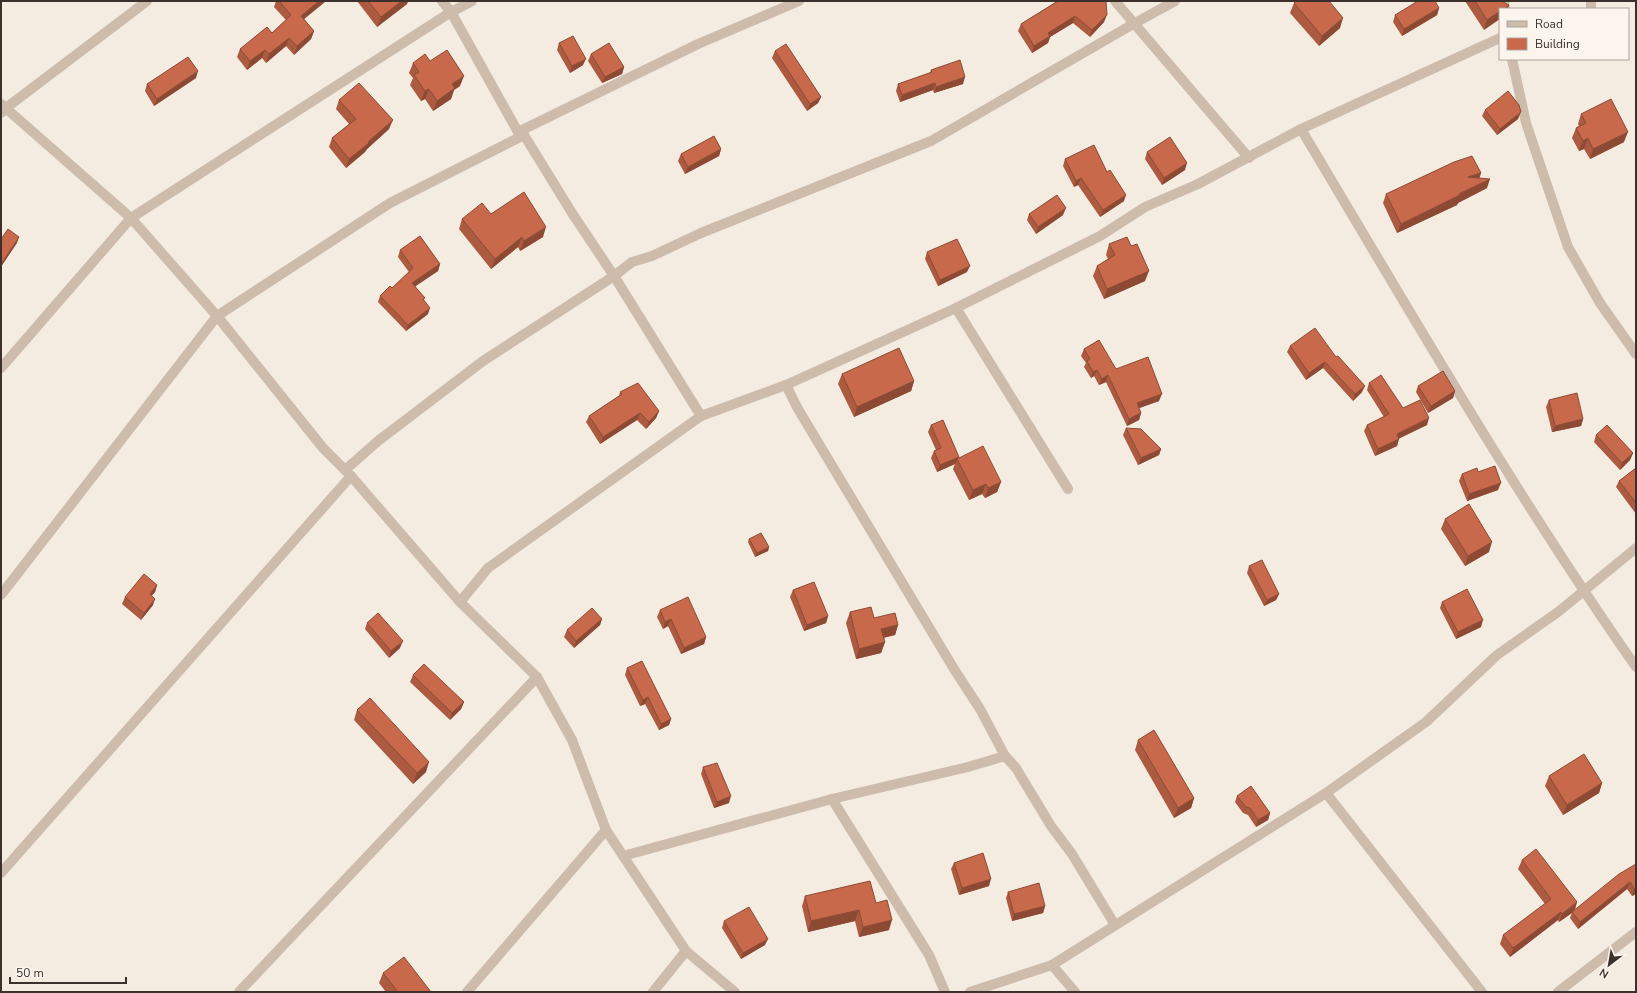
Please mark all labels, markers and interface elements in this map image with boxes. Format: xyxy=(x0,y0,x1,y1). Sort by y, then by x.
legend xyxy=(1499,8,1629,60)
text: Road xyxy=(1535,16,1563,32)
text: Building xyxy=(1535,36,1580,52)
north arrow xyxy=(1589,945,1629,985)
scale bar xyxy=(10,959,126,985)
text: 50 m xyxy=(16,965,44,981)
text: N xyxy=(1597,965,1611,982)

